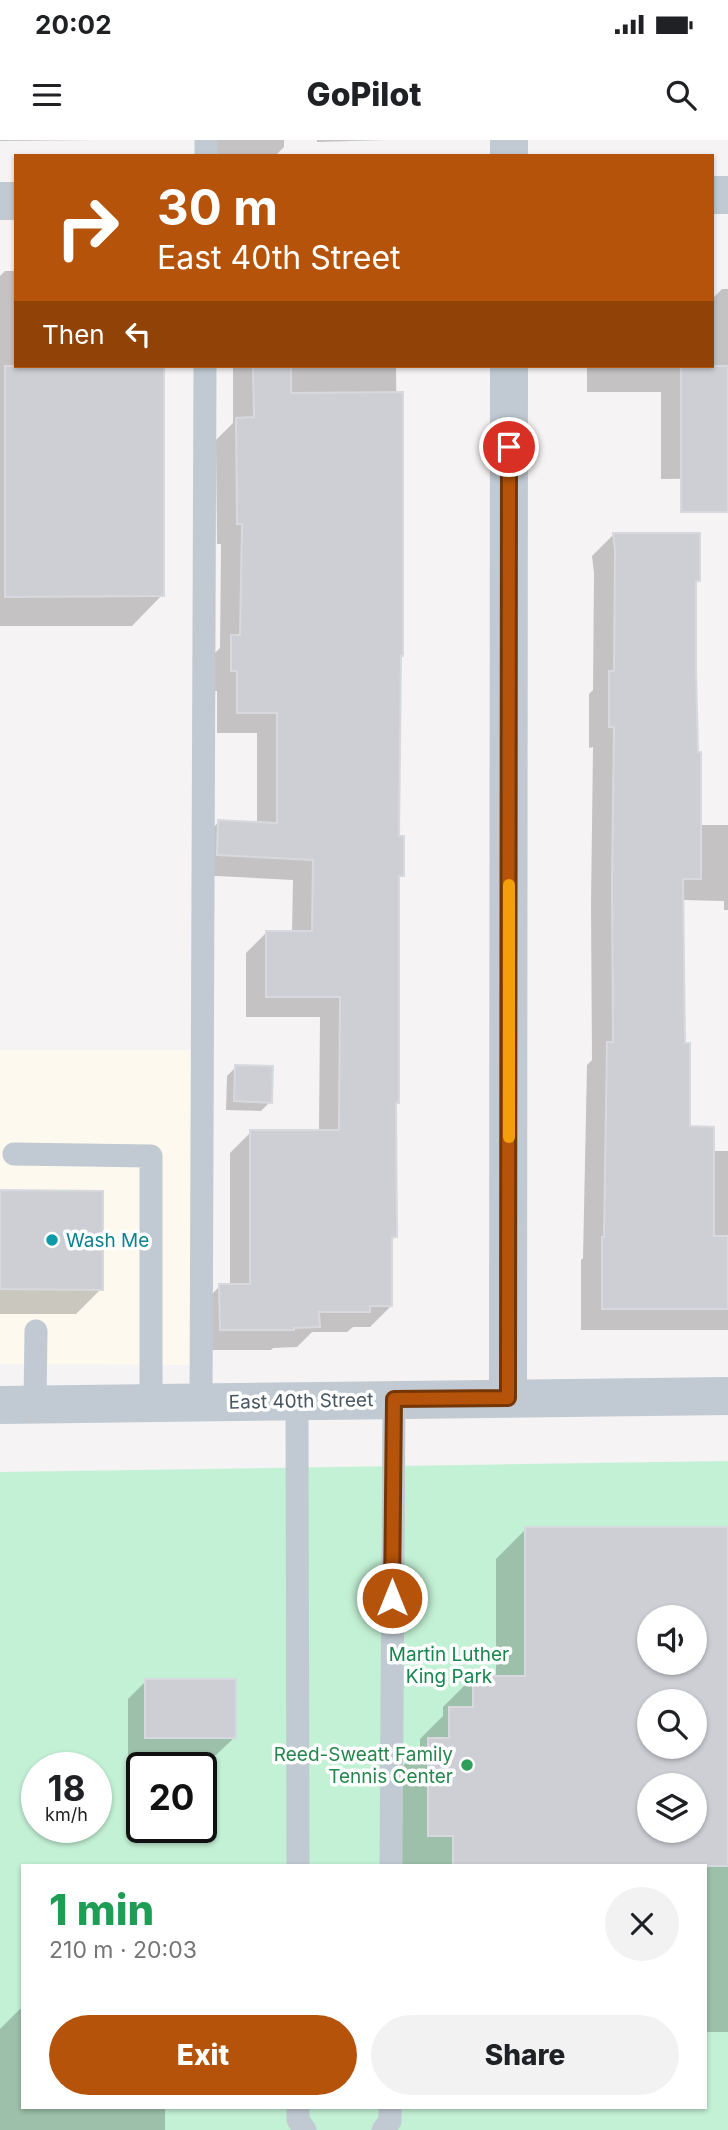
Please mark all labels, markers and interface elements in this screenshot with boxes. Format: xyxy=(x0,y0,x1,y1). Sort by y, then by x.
text: 20:02 xyxy=(35,9,112,40)
text: GoPilot xyxy=(307,75,421,114)
icon: menu xyxy=(28,76,66,114)
icon: search xyxy=(662,76,700,114)
text: 30 m xyxy=(157,178,278,237)
icon: right xyxy=(42,182,133,273)
text: East 40th Street xyxy=(157,238,401,277)
icon: left xyxy=(119,315,157,353)
text: Then xyxy=(42,319,105,350)
pin xyxy=(479,417,539,477)
icon: arrive xyxy=(490,428,528,466)
place label: Wash Me xyxy=(66,1229,149,1252)
marker: Wash Me xyxy=(44,1232,60,1248)
street label: East 40th Street xyxy=(228,1388,374,1414)
position arrow xyxy=(355,1561,429,1635)
map controls xyxy=(637,1605,707,1843)
button: sound xyxy=(637,1605,707,1675)
park label: Martin Luther King Park xyxy=(389,1643,509,1688)
button: search xyxy=(637,1689,707,1759)
place label: Reed-Sweatt Family Tennis Center xyxy=(274,1743,453,1788)
speed limit sign: 20 xyxy=(126,1752,217,1843)
marker: Reed-Sweatt Family Tennis Center xyxy=(459,1757,475,1773)
text: 18 xyxy=(48,1767,85,1809)
button: layers xyxy=(637,1773,707,1843)
text: km/h xyxy=(45,1804,88,1825)
text: 1 min xyxy=(49,1884,154,1935)
button: close xyxy=(605,1887,679,1961)
text: 210 m · 20:03 xyxy=(49,1936,197,1964)
button: Exit xyxy=(49,2015,357,2095)
button: Share xyxy=(371,2015,679,2095)

